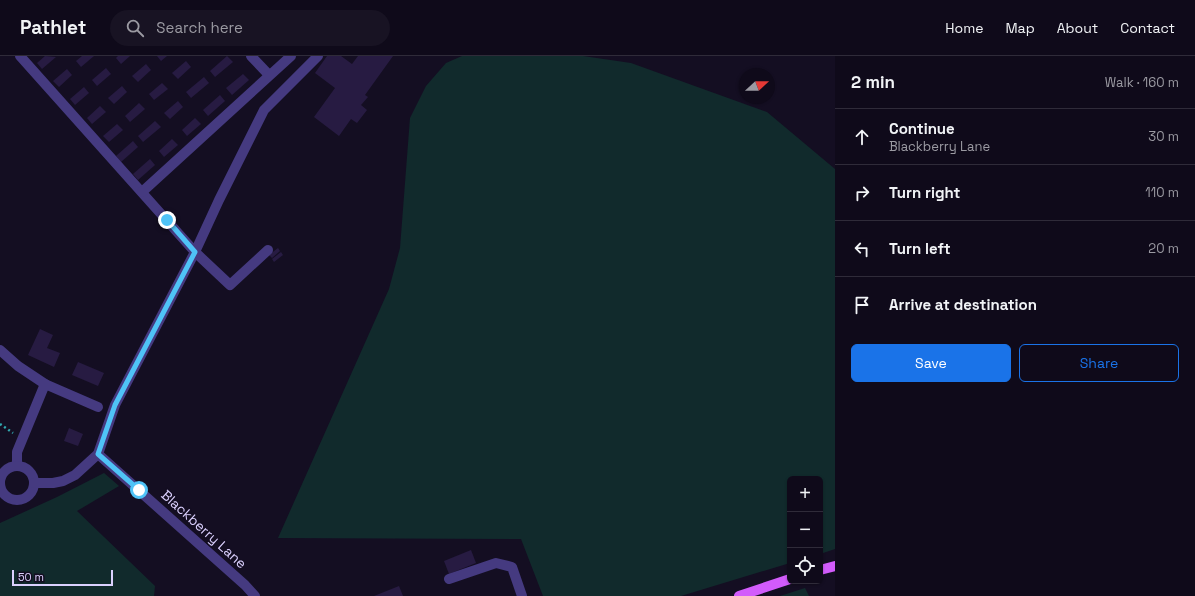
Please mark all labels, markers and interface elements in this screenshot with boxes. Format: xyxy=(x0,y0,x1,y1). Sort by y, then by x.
search box xyxy=(110,10,390,46)
text: Pathlet xyxy=(20,15,86,40)
icon: search xyxy=(124,17,146,39)
text: Search here xyxy=(156,18,243,37)
text: Home xyxy=(945,19,983,37)
text: Map xyxy=(1005,19,1035,37)
text: About xyxy=(1057,19,1098,37)
text: Contact xyxy=(1120,19,1175,37)
north arrow xyxy=(739,68,775,104)
text: 2 min xyxy=(851,71,895,93)
text: Walk · 160 m xyxy=(1105,74,1179,91)
text: Continue xyxy=(889,119,955,138)
icon: ahead xyxy=(851,126,873,148)
text: 30 m xyxy=(1148,128,1179,145)
text: Blackberry Lane xyxy=(889,138,990,155)
icon: right xyxy=(851,182,873,204)
text: Turn right xyxy=(889,183,960,202)
text: 110 m xyxy=(1145,184,1179,201)
route end xyxy=(158,211,176,229)
icon: left xyxy=(851,238,873,260)
text: Turn left xyxy=(889,239,951,258)
text: 20 m xyxy=(1148,240,1179,257)
icon: arrive xyxy=(851,294,873,316)
text: Arrive at destination xyxy=(889,295,1037,314)
button: Save xyxy=(851,344,1011,382)
button: Share xyxy=(1019,344,1179,382)
map controls xyxy=(787,476,823,584)
button: + xyxy=(787,476,823,512)
route start xyxy=(130,481,148,499)
street label: Blackberry Lane xyxy=(157,486,251,572)
button: − xyxy=(787,512,823,548)
button: locate xyxy=(787,548,823,584)
scale bar xyxy=(12,568,113,587)
text: 50 m xyxy=(18,570,44,584)

